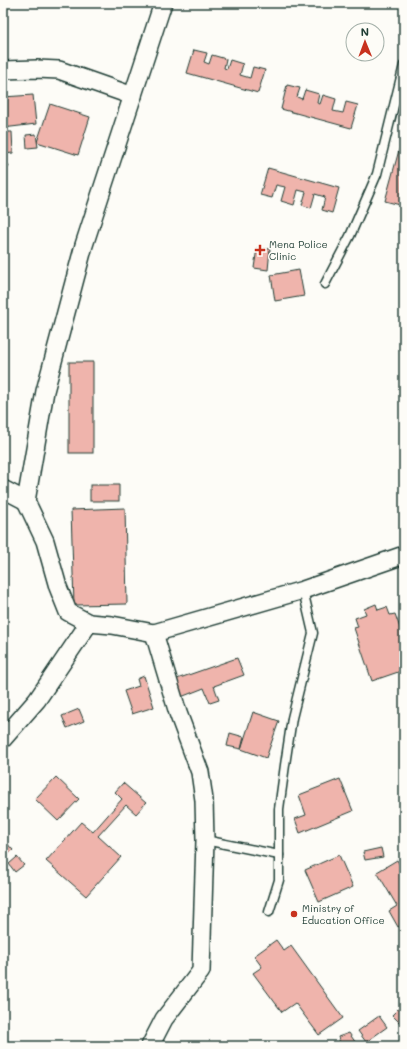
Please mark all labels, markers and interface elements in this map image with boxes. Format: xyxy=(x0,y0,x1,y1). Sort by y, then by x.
north arrow xyxy=(345,22,385,62)
text: N xyxy=(361,24,369,39)
place label: Mena Police Clinic xyxy=(269,237,328,263)
marker: Mena Police Clinic xyxy=(254,244,266,256)
place label: Ministry of Education Office xyxy=(302,901,385,927)
marker: Ministry of Education Office xyxy=(289,909,299,919)

